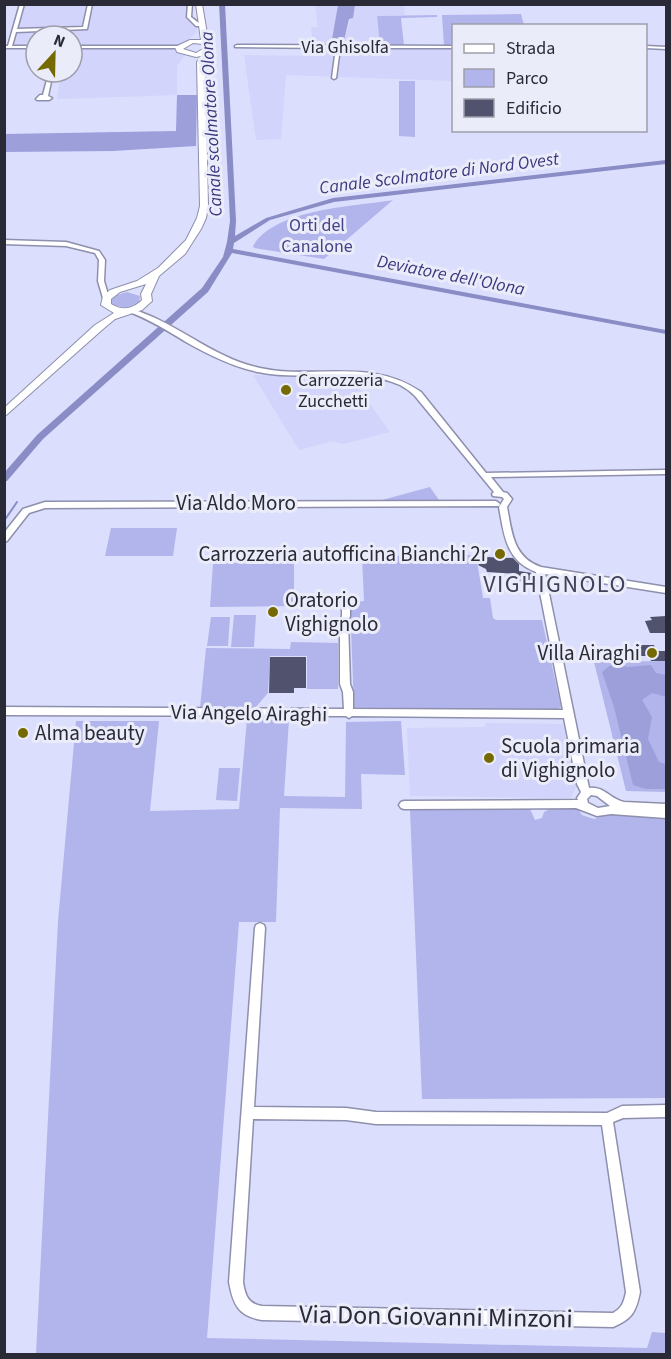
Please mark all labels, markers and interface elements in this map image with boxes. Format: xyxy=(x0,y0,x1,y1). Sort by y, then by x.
north arrow xyxy=(24,24,84,84)
legend xyxy=(452,24,647,132)
text: N xyxy=(50,29,68,53)
water label: Canale scolmatore Olona xyxy=(194,30,229,217)
street label: Via Ghisolfa xyxy=(301,35,389,60)
text: Strada xyxy=(506,36,555,61)
text: Parco xyxy=(506,66,548,91)
text: Edificio xyxy=(506,96,562,121)
water label: Canale Scolmatore di Nord Ovest xyxy=(318,146,561,201)
park label: Orti del Canalone xyxy=(281,213,353,259)
water label: Deviatore dell'Olona xyxy=(375,249,527,302)
place label: Carrozzeria Zucchetti xyxy=(298,368,383,414)
marker: Carrozzeria Zucchetti xyxy=(279,383,293,397)
street label: Via Aldo Moro xyxy=(176,488,296,518)
place label: Carrozzeria autofficina Bianchi 2r xyxy=(198,539,489,569)
marker: Carrozzeria autofficina Bianchi 2r xyxy=(493,547,507,561)
district label: VIGHIGNOLO xyxy=(483,567,627,602)
place label: Oratorio Vighignolo xyxy=(285,585,378,639)
marker: Oratorio Vighignolo xyxy=(266,605,280,619)
place label: Villa Airaghi xyxy=(537,638,640,668)
marker: Villa Airaghi xyxy=(645,646,659,660)
street label: Via Angelo Airaghi xyxy=(171,697,327,729)
place label: Alma beauty xyxy=(35,718,145,748)
marker: Alma beauty xyxy=(16,726,30,740)
place label: Scuola primaria di Vighignolo xyxy=(501,731,640,785)
marker: Scuola primaria di Vighignolo xyxy=(482,751,496,765)
street label: Via Don Giovanni Minzoni xyxy=(299,1296,573,1337)

